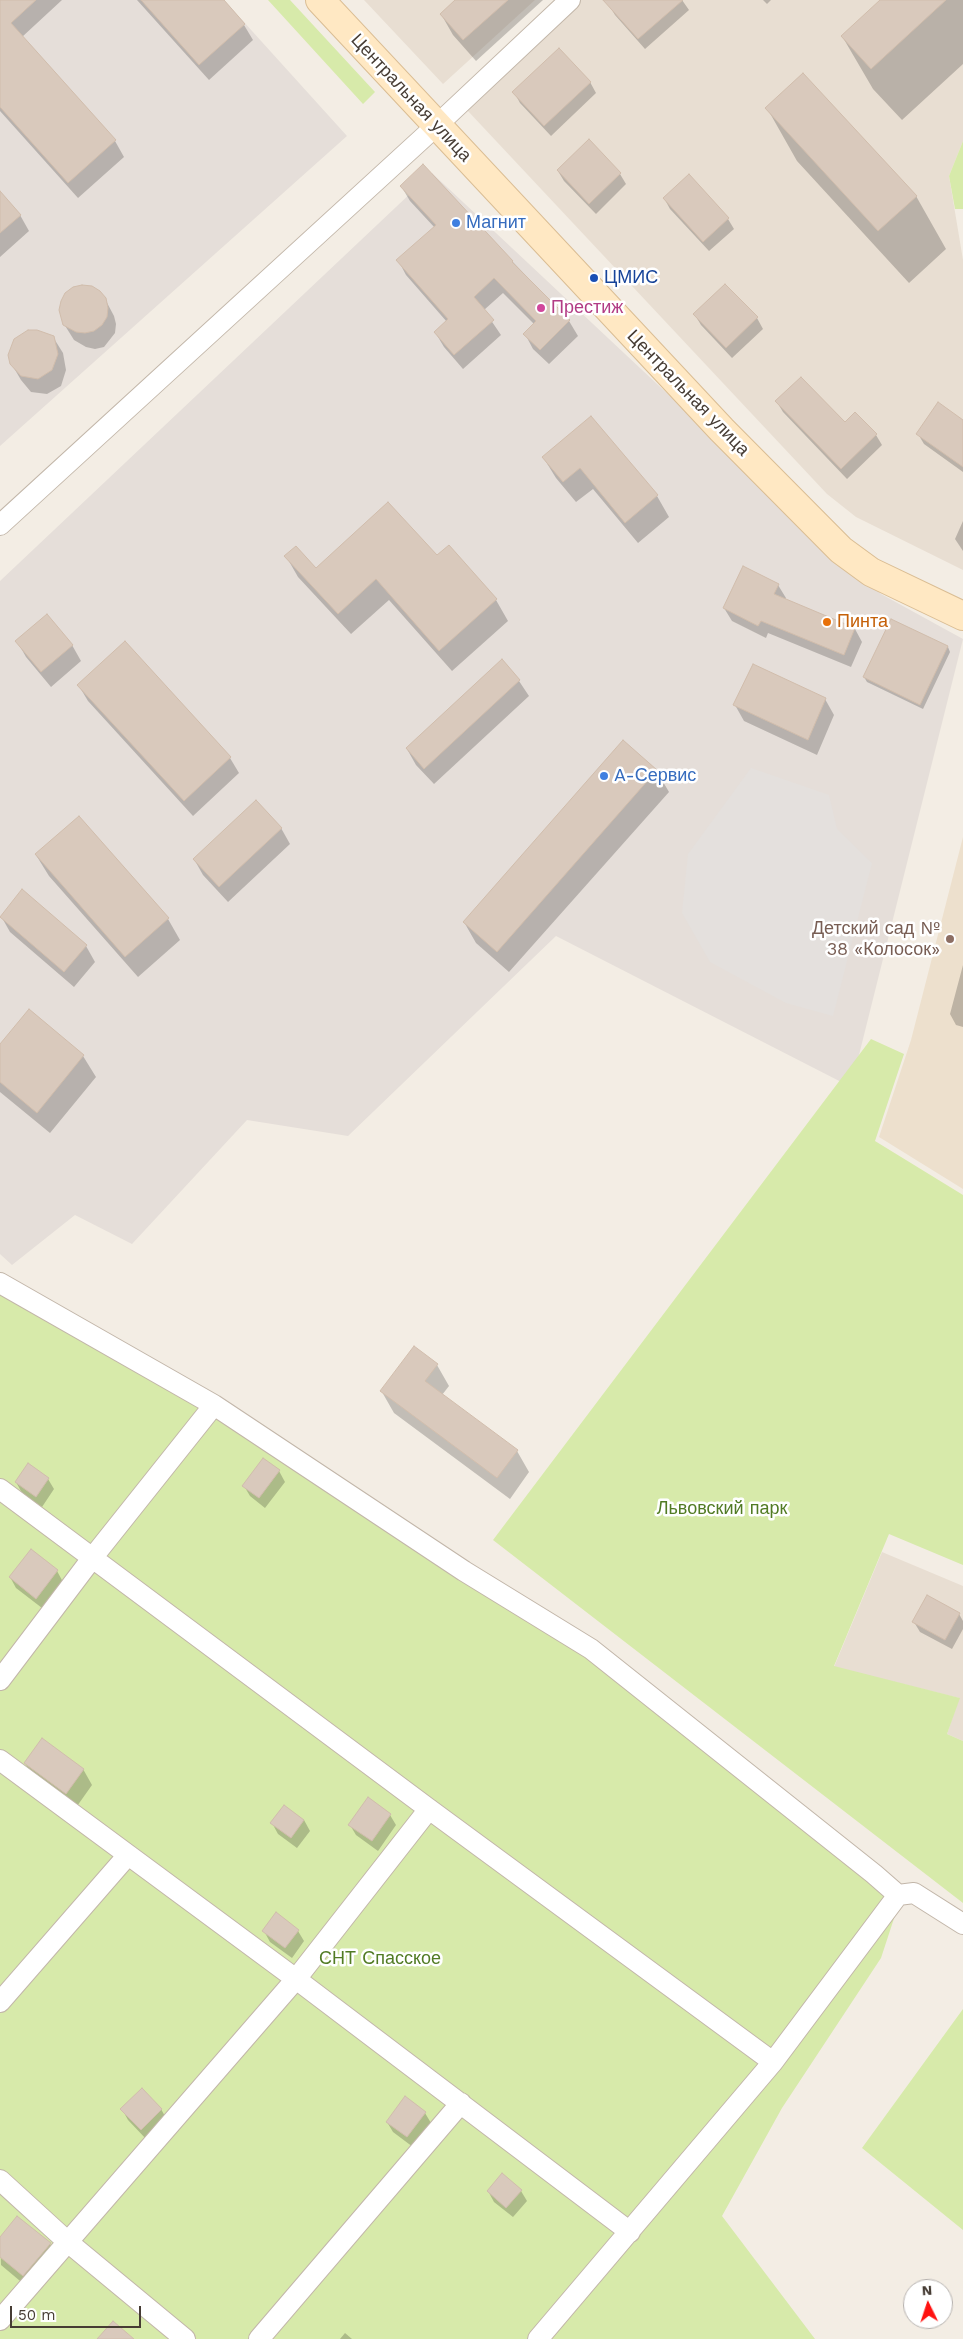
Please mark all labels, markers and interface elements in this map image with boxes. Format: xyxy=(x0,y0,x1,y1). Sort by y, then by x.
street label: Центральная улица xyxy=(346,30,476,166)
place label: Магнит xyxy=(466,212,526,234)
marker: Магнит xyxy=(450,217,462,229)
place label: ЦМИС xyxy=(604,267,658,289)
marker: ЦМИС xyxy=(588,272,600,284)
place label: Престиж xyxy=(551,297,623,319)
marker: Престиж xyxy=(535,302,547,314)
street label: Центральная улица xyxy=(622,326,754,460)
place label: Пинта xyxy=(837,611,888,633)
marker: Пинта xyxy=(821,616,833,628)
place label: A-Сервис xyxy=(614,765,696,787)
marker: A-Сервис xyxy=(598,770,610,782)
place label: Детский сад № 38 «Колосок» xyxy=(812,918,940,961)
marker: Детский сад № 38 «Колосок» xyxy=(944,933,956,945)
park label: Львовский парк xyxy=(657,1498,787,1520)
park label: СНТ Спасское xyxy=(319,1948,441,1970)
north arrow xyxy=(903,2279,953,2329)
text: N xyxy=(921,2282,933,2298)
scale bar xyxy=(12,2296,144,2328)
text: 50 m xyxy=(18,2306,55,2324)

